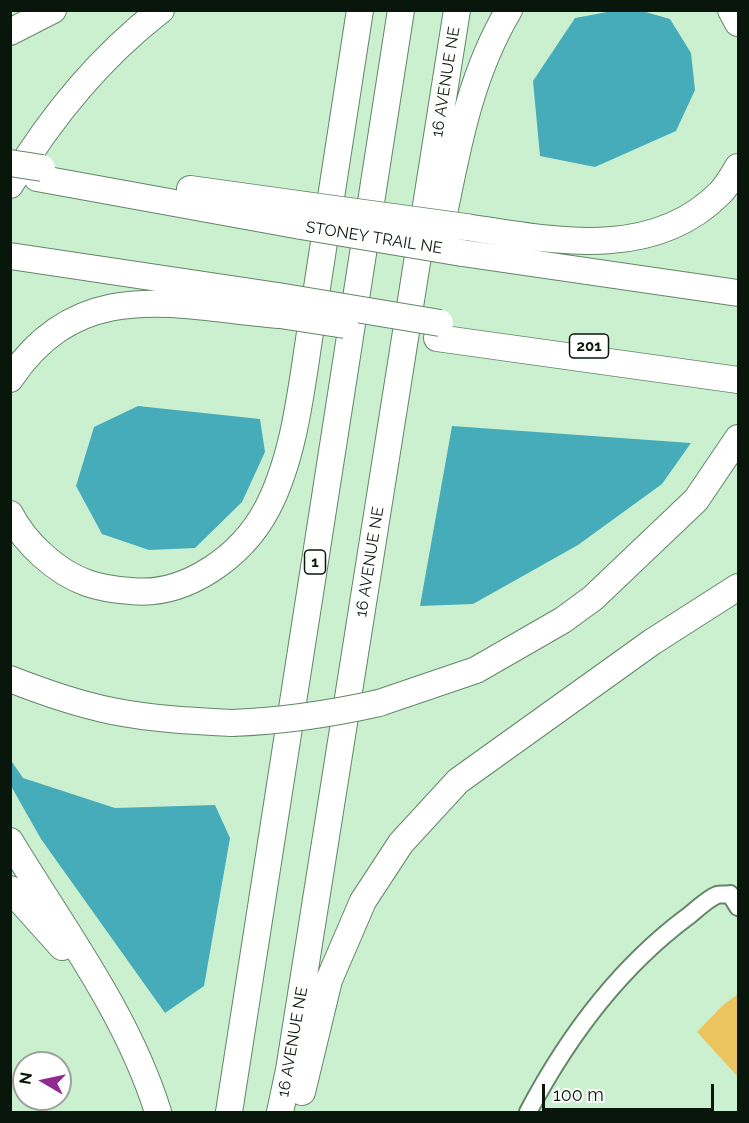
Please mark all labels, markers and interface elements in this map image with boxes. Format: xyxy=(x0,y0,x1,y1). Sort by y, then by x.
street label: 16 AVENUE NE xyxy=(428,25,464,139)
street label: STONEY TRAIL NE xyxy=(304,218,444,258)
road number: 201 xyxy=(570,334,608,358)
street label: 16 AVENUE NE xyxy=(352,505,388,619)
road number: 1 xyxy=(304,550,326,574)
street label: 16 AVENUE NE xyxy=(274,985,312,1099)
north arrow xyxy=(12,1051,72,1111)
text: N xyxy=(15,1071,36,1086)
scale bar xyxy=(545,1072,718,1110)
text: 100 m xyxy=(553,1084,604,1105)

